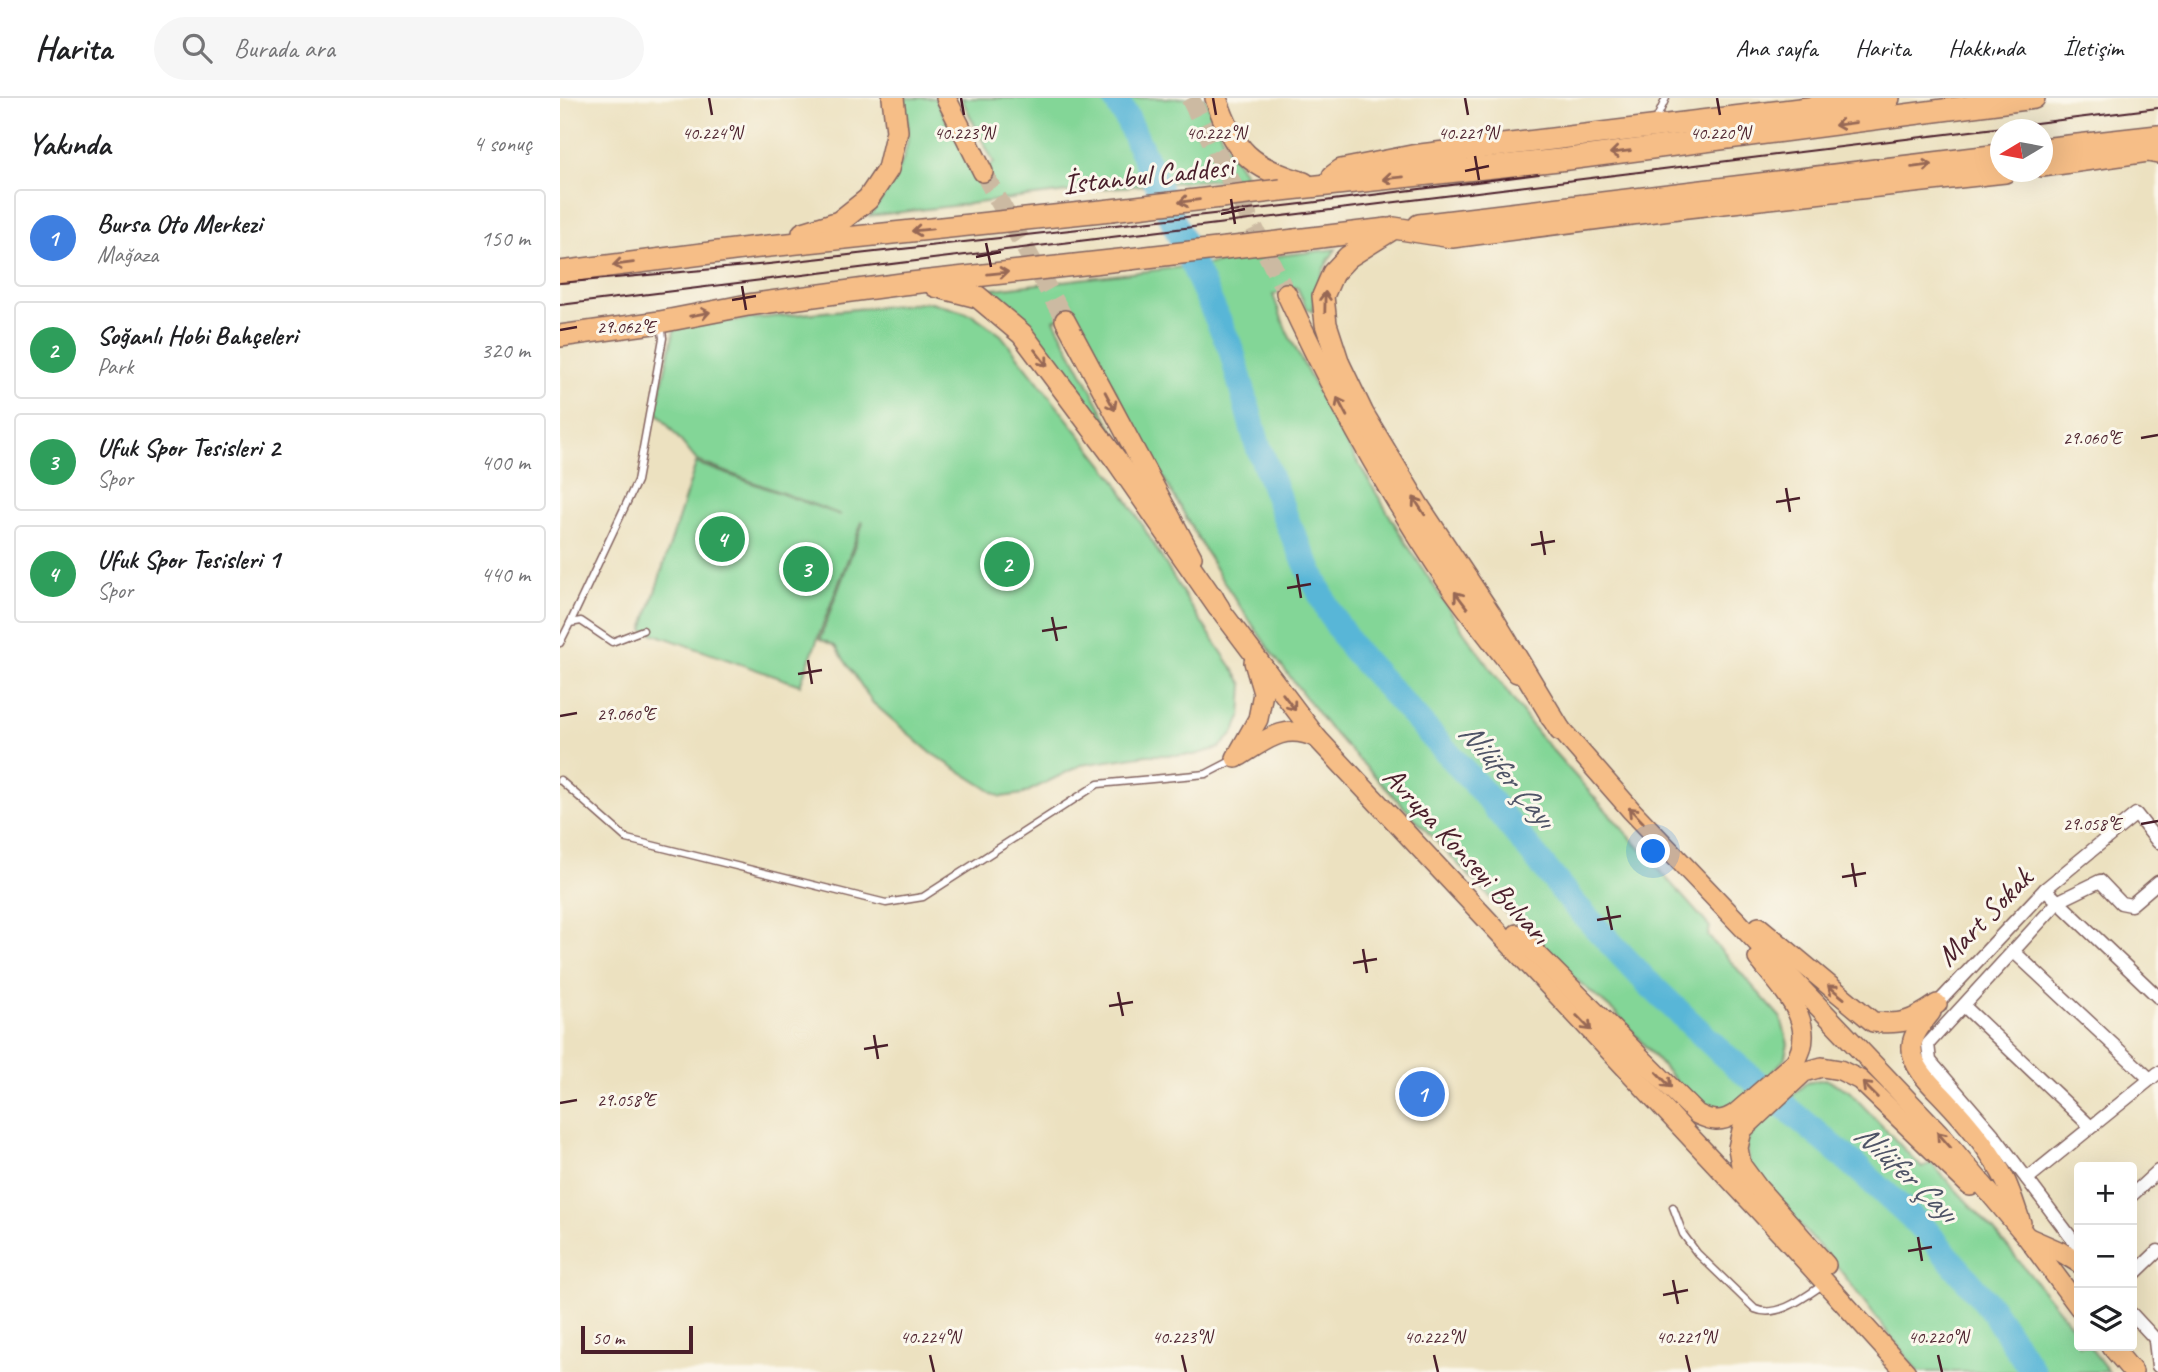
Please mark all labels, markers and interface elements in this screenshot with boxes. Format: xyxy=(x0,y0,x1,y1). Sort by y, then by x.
search box xyxy=(154,17,644,80)
text: Harita xyxy=(35,27,112,69)
icon: search xyxy=(178,29,216,67)
text: Burada ara xyxy=(234,32,335,65)
text: Ana sayfa xyxy=(1736,33,1817,63)
text: Harita xyxy=(1855,33,1910,63)
text: Hakkında xyxy=(1948,33,2025,63)
text: İletişim xyxy=(2063,33,2123,63)
one-way arrow xyxy=(1834,117,1857,130)
north arrow xyxy=(1990,119,2053,182)
text: 40.224°N xyxy=(682,122,745,144)
text: 40.223°N xyxy=(934,122,997,144)
text: 40.222°N xyxy=(1186,122,1249,144)
text: 40.221°N xyxy=(1438,122,1501,144)
text: 40.220°N xyxy=(1690,122,1753,144)
text: Yakında xyxy=(28,125,110,163)
text: 4 sonuç xyxy=(473,129,532,158)
one-way arrow xyxy=(1609,146,1631,159)
street label: İstanbul Caddesi xyxy=(1061,147,1238,203)
one-way arrow xyxy=(1911,159,1933,172)
one-way arrow xyxy=(1383,171,1405,184)
one-way arrow xyxy=(1178,194,1200,207)
text: Bursa Oto Merkezi xyxy=(97,207,262,240)
text: 1 xyxy=(48,224,58,253)
text: 150 m xyxy=(481,224,530,253)
one-way arrow xyxy=(911,224,933,237)
text: Mağaza xyxy=(97,240,158,269)
one-way arrow xyxy=(612,258,635,271)
one-way arrow xyxy=(986,266,1009,279)
one-way arrow xyxy=(1319,291,1332,314)
one-way arrow xyxy=(688,307,711,321)
text: 29.062°E xyxy=(597,316,658,338)
text: Soğanlı Hobi Bahçeleri xyxy=(97,319,297,352)
text: 2 xyxy=(48,336,58,365)
text: 320 m xyxy=(481,336,530,365)
one-way arrow xyxy=(1034,349,1049,367)
text: Park xyxy=(97,352,133,381)
one-way arrow xyxy=(1103,390,1117,410)
one-way arrow xyxy=(1335,397,1348,418)
text: 29.060°E xyxy=(2063,427,2124,449)
text: Ufuk Spor Tesisleri 2 xyxy=(97,431,280,464)
text: 3 xyxy=(48,448,58,477)
text: 400 m xyxy=(481,448,530,477)
text: Spor xyxy=(97,464,133,493)
one-way arrow xyxy=(1412,497,1426,517)
pin: 4 xyxy=(699,513,745,565)
pin: 2 xyxy=(984,538,1030,590)
text: Ufuk Spor Tesisleri 1 xyxy=(97,543,280,576)
pin: 3 xyxy=(783,543,829,595)
text: 4 xyxy=(48,560,58,589)
text: 440 m xyxy=(481,560,530,589)
text: Spor xyxy=(97,576,133,605)
one-way arrow xyxy=(1454,592,1469,610)
one-way arrow xyxy=(1282,692,1297,711)
text: 29.060°E xyxy=(597,703,658,725)
water label: Nilüfer Çayı xyxy=(1450,713,1568,839)
street label: Avrupa Konseyi Bulvarı xyxy=(1375,758,1560,953)
one-way arrow xyxy=(1627,806,1644,823)
text: 29.058°E xyxy=(2063,813,2124,835)
your location xyxy=(1636,834,1670,868)
street label: Mart Sokak xyxy=(1928,858,2041,974)
one-way arrow xyxy=(1827,984,1845,1000)
one-way arrow xyxy=(1575,1014,1592,1031)
pin: 1 xyxy=(1399,1068,1445,1120)
one-way arrow xyxy=(1656,1072,1673,1089)
one-way arrow xyxy=(1861,1081,1878,1098)
text: 29.058°E xyxy=(597,1089,658,1111)
water label: Nilüfer Çayı xyxy=(1846,1114,1970,1234)
one-way arrow xyxy=(1936,1131,1952,1149)
map controls xyxy=(2074,1162,2137,1351)
button: + xyxy=(2074,1162,2137,1225)
button: − xyxy=(2074,1225,2137,1288)
button: layers xyxy=(2074,1288,2137,1351)
scale bar xyxy=(581,1323,693,1355)
text: 50 m xyxy=(592,1326,624,1350)
text: 40.224°N xyxy=(900,1326,963,1348)
text: 40.223°N xyxy=(1152,1326,1215,1348)
text: 40.222°N xyxy=(1404,1326,1467,1348)
text: 40.221°N xyxy=(1656,1326,1719,1348)
text: 40.220°N xyxy=(1908,1326,1971,1348)

